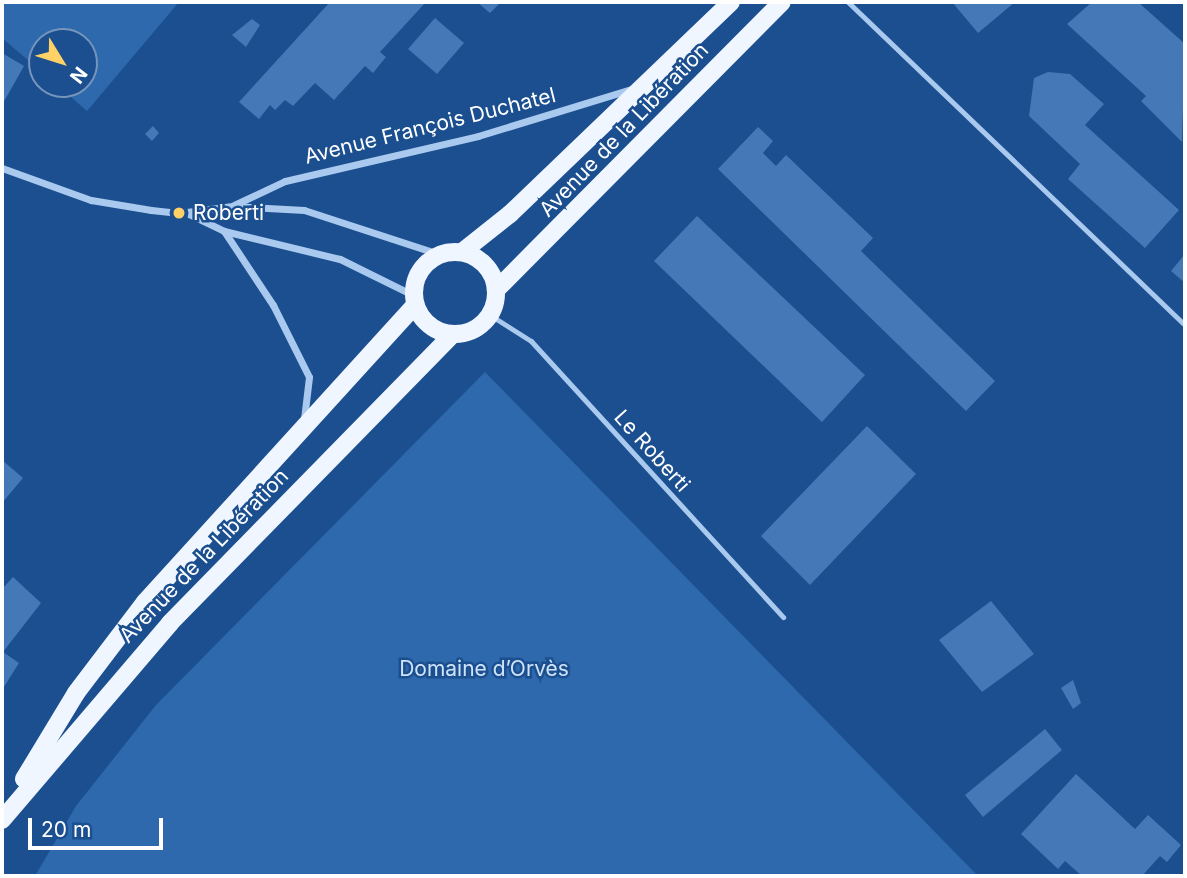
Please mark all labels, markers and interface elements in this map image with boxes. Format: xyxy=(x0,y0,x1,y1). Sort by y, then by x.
north arrow xyxy=(28,28,98,98)
street label: Avenue de la Libération xyxy=(534,38,714,222)
text: N xyxy=(65,62,92,88)
street label: Avenue François Duchatel xyxy=(302,83,558,169)
place label: Roberti xyxy=(193,200,264,226)
marker: Roberti xyxy=(171,205,187,221)
street label: Le Roberti xyxy=(609,405,695,497)
street label: Avenue de la Libération xyxy=(114,464,294,648)
park label: Domaine d’Orvès xyxy=(399,656,569,682)
scale bar xyxy=(32,804,166,848)
text: 20 m xyxy=(41,817,91,842)

